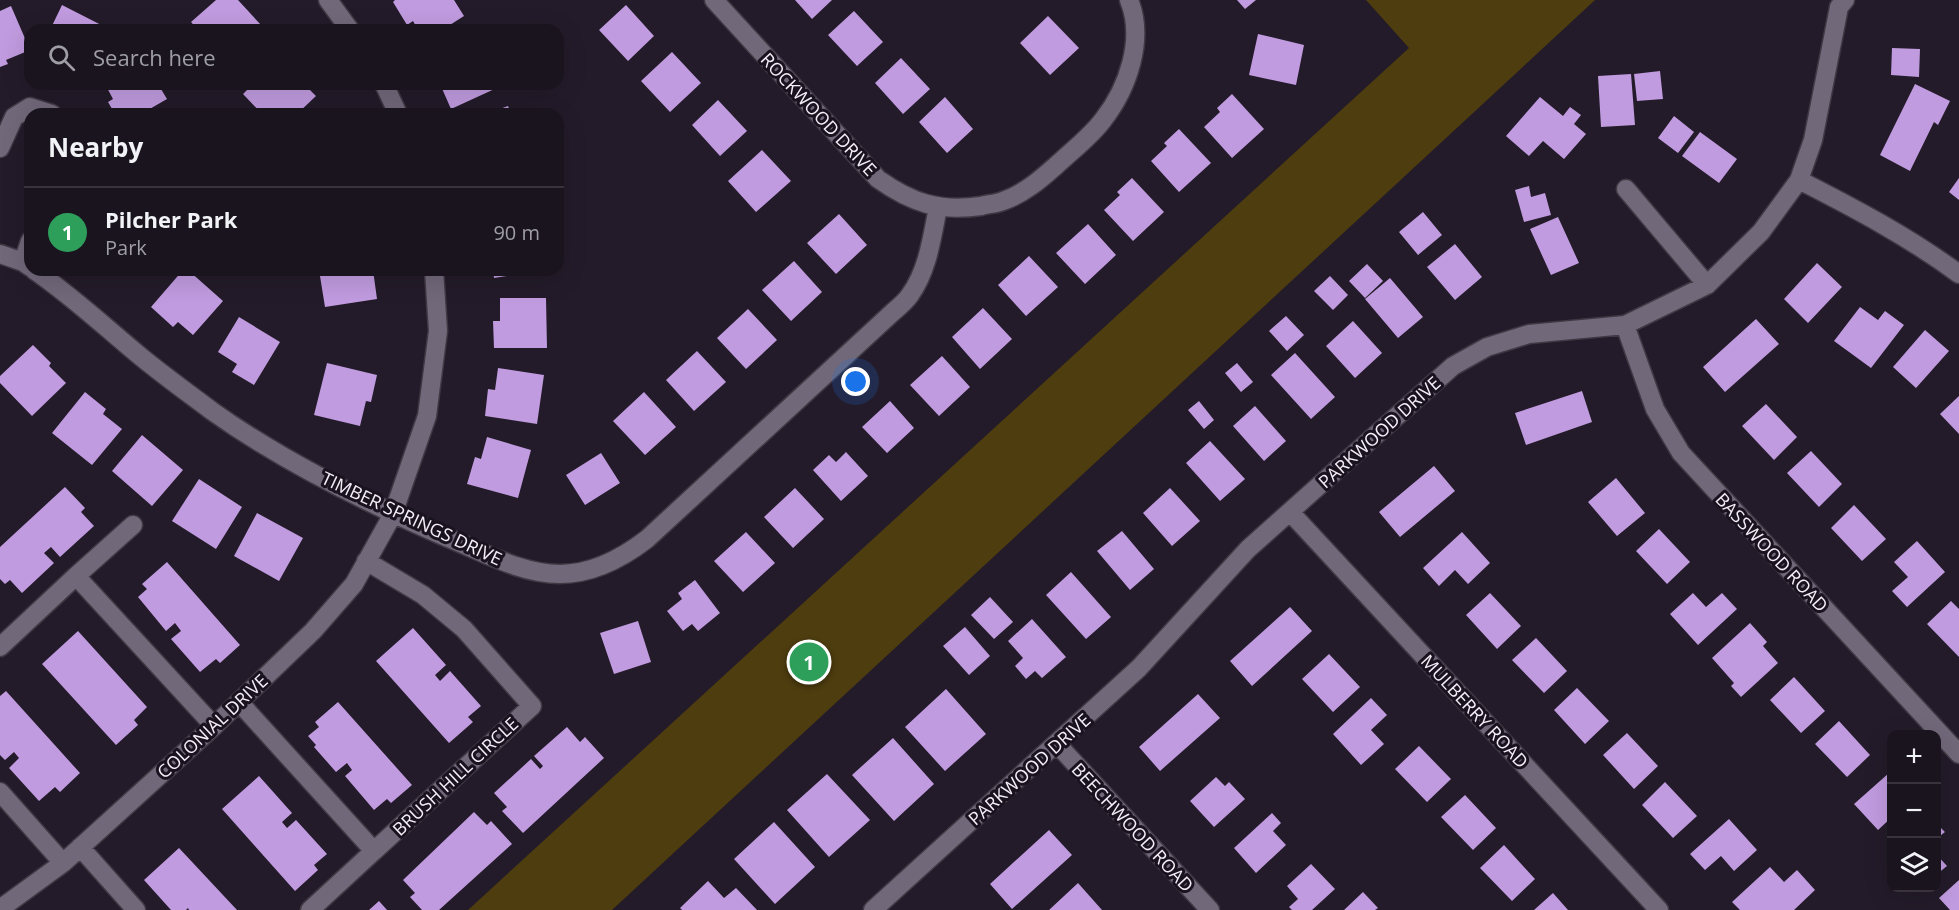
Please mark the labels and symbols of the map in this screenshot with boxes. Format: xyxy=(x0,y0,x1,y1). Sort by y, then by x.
street label: ROCKWOOD DRIVE xyxy=(756,47,882,181)
your location xyxy=(841,367,870,396)
street label: PARKWOOD DRIVE xyxy=(1313,371,1445,493)
street label: TIMBER SPRINGS DRIVE xyxy=(318,466,506,570)
street label: BASSWOOD ROAD xyxy=(1710,487,1834,617)
pin: 1 xyxy=(790,640,828,684)
street label: MULBERRY ROAD xyxy=(1416,649,1534,773)
street label: COLONIAL DRIVE xyxy=(152,669,272,783)
street label: PARKWOOD DRIVE xyxy=(963,708,1095,830)
street label: BRUSH HILL CIRCLE xyxy=(387,711,523,841)
street label: BEECHWOOD ROAD xyxy=(1067,757,1199,897)

